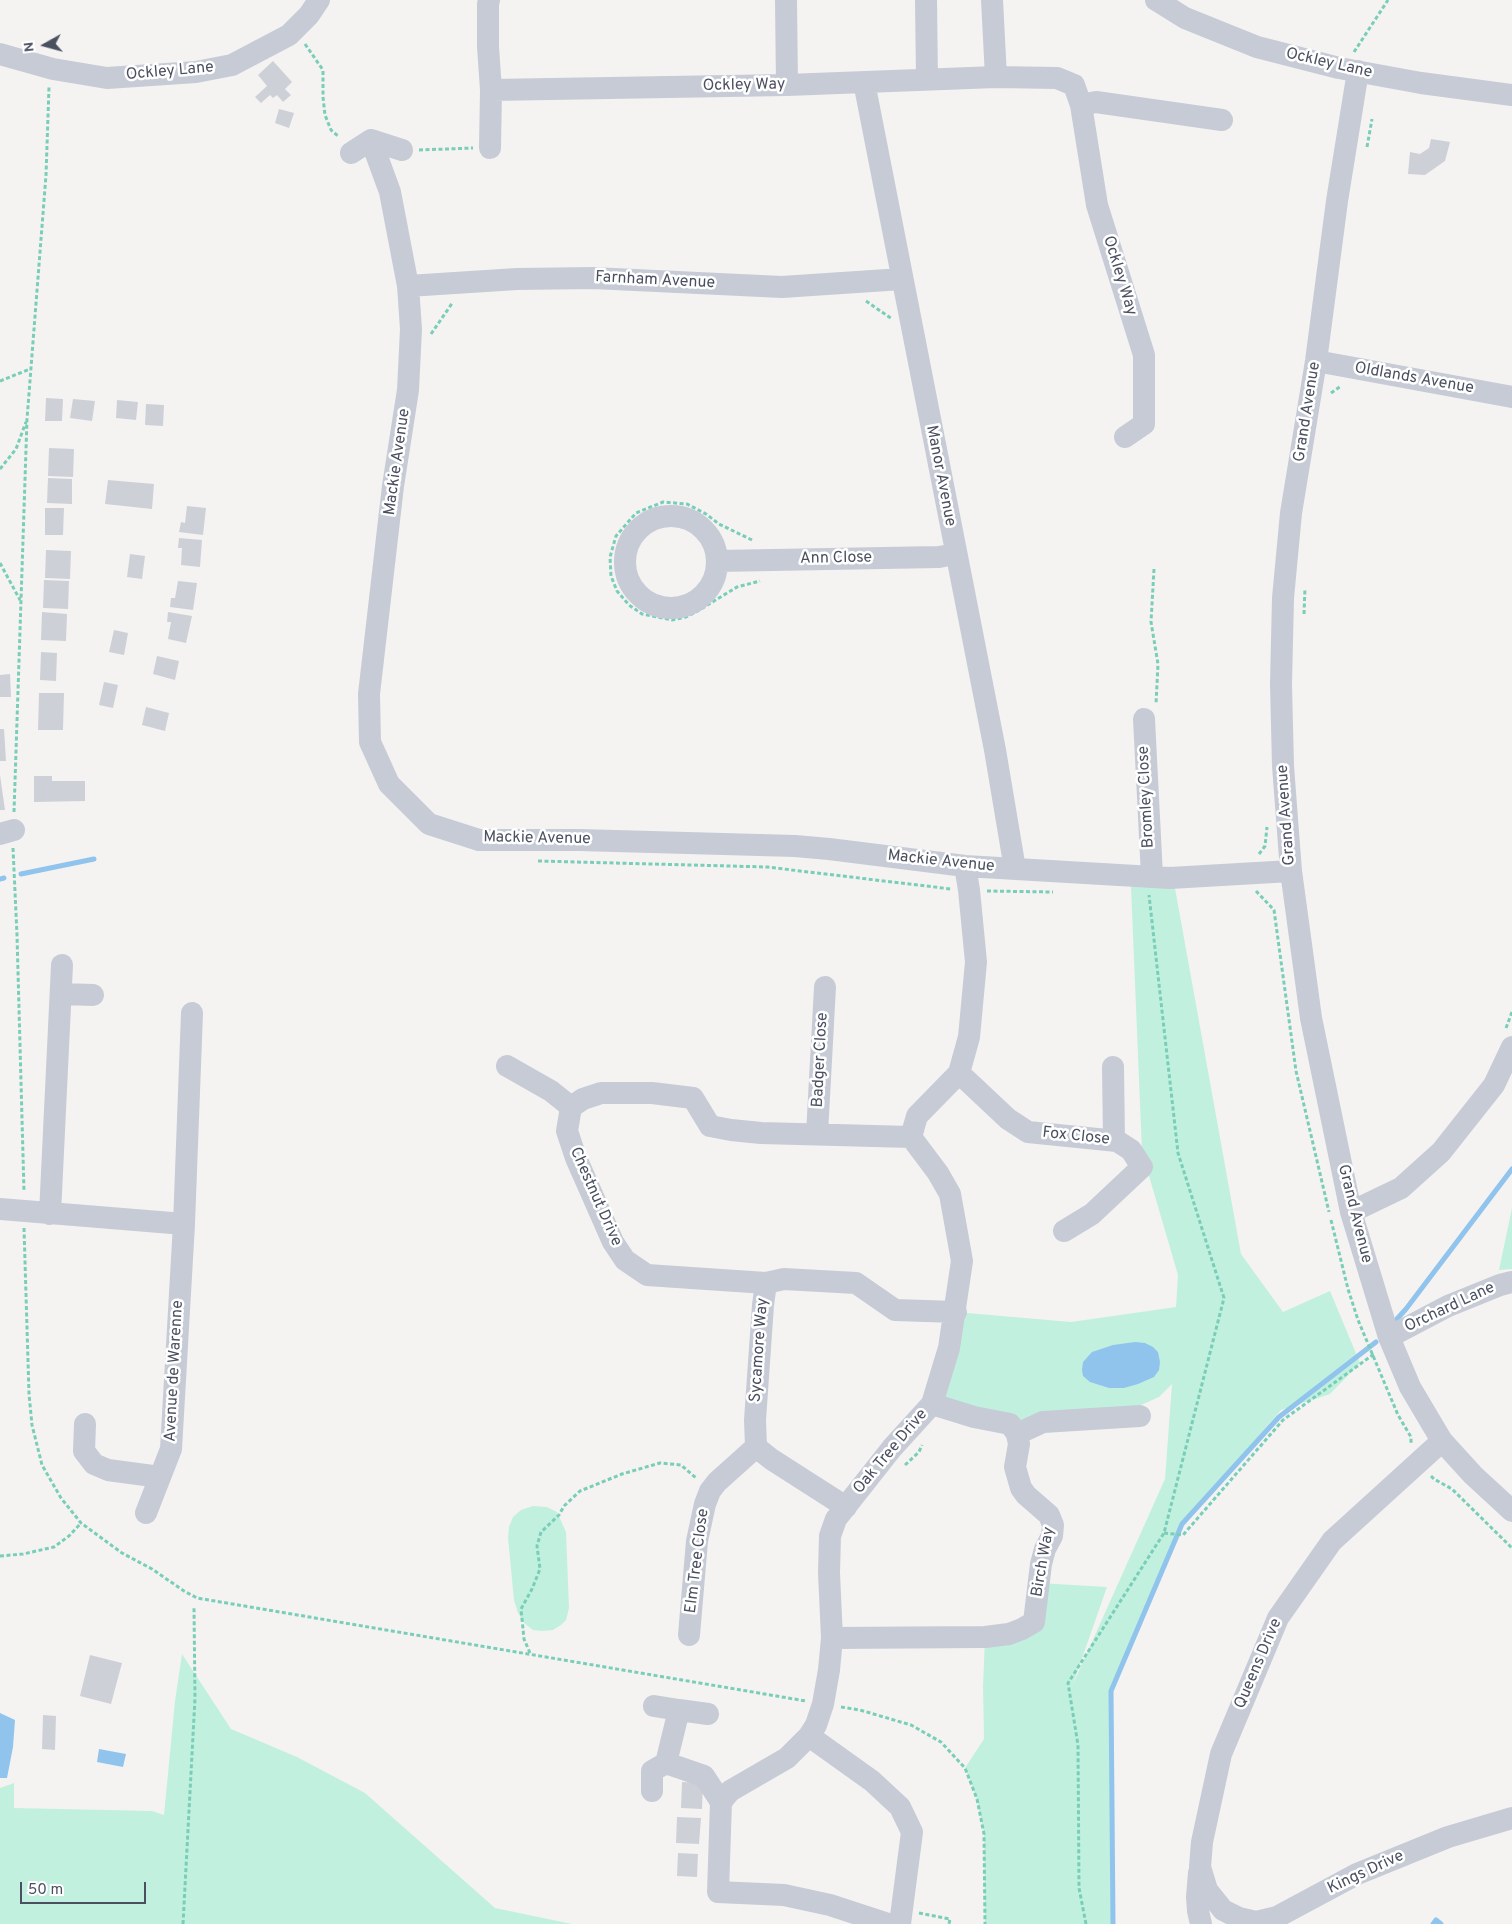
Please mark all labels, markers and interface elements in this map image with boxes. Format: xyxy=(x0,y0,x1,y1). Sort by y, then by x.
north arrow xyxy=(20,20,70,70)
text: N xyxy=(21,41,39,53)
street label: Ockley Lane xyxy=(1284,45,1374,83)
street label: Ockley Lane xyxy=(125,59,215,85)
street label: Ockley Way xyxy=(703,76,785,96)
street label: Ockley Way xyxy=(1098,234,1140,318)
street label: Farnham Avenue xyxy=(595,268,715,294)
street label: Oldlands Avenue xyxy=(1353,359,1475,399)
street label: Grand Avenue xyxy=(1291,361,1325,463)
street label: Mackie Avenue xyxy=(381,407,415,517)
street label: Manor Avenue xyxy=(921,424,959,528)
street label: Ann Close xyxy=(800,549,872,569)
street label: Bromley Close xyxy=(1135,745,1159,849)
street label: Grand Avenue xyxy=(1274,764,1300,866)
street label: Mackie Avenue xyxy=(483,828,591,850)
street label: Mackie Avenue xyxy=(887,847,995,877)
street label: Badger Close xyxy=(809,1012,833,1108)
street label: Fox Close xyxy=(1041,1124,1111,1150)
street label: Chestnut Drive xyxy=(565,1144,625,1250)
street label: Grand Avenue xyxy=(1332,1163,1376,1265)
street label: Orchard Lane xyxy=(1402,1279,1498,1337)
street label: Sycamore Way xyxy=(747,1297,773,1403)
street label: Avenue de Warenne xyxy=(162,1300,188,1442)
street label: Oak Tree Drive xyxy=(850,1406,932,1498)
street label: Elm Tree Close xyxy=(682,1508,714,1614)
street label: Birch Way xyxy=(1028,1525,1060,1599)
street label: Queens Drive xyxy=(1231,1616,1287,1712)
street label: Kings Drive xyxy=(1325,1847,1407,1899)
scale bar xyxy=(22,1872,149,1904)
text: 50 m xyxy=(28,1881,63,1900)

